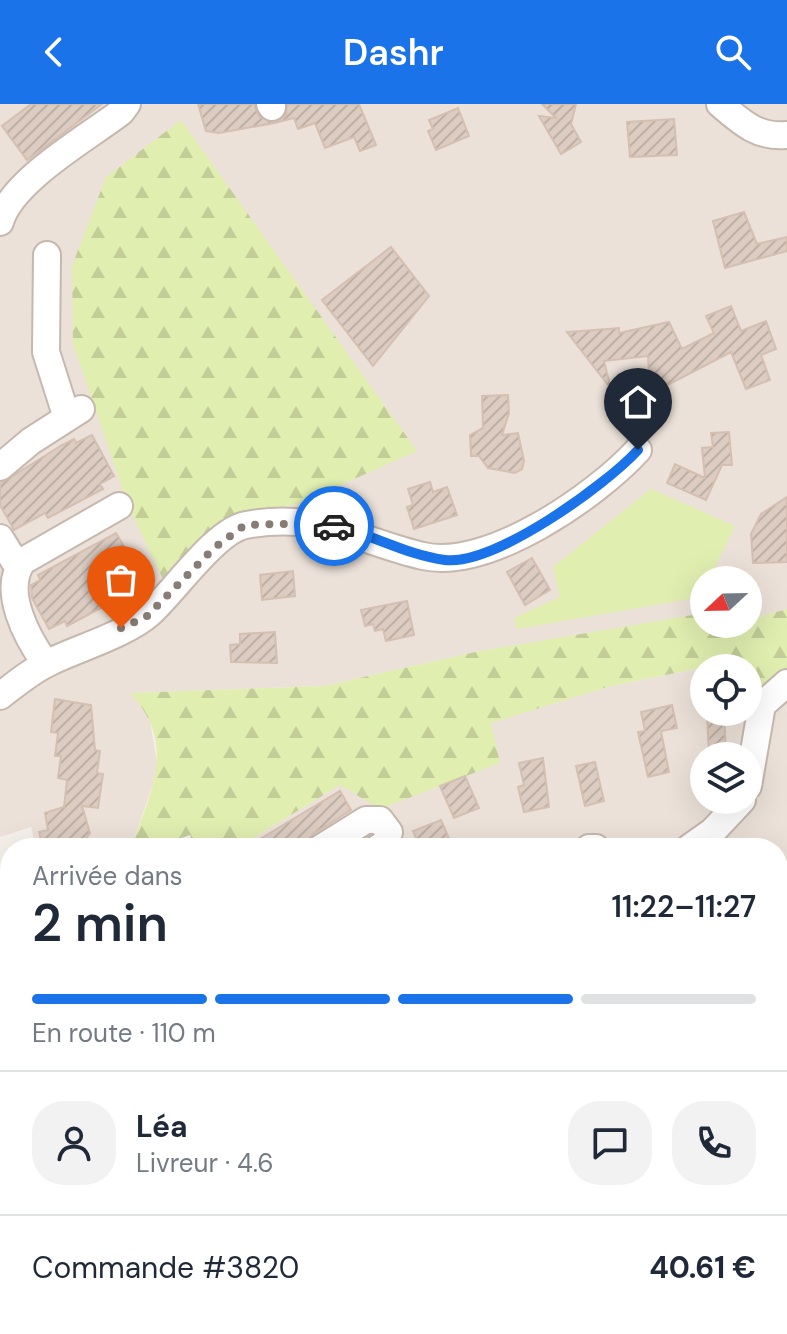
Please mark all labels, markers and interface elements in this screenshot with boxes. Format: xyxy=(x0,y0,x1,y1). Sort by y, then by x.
text: Dashr xyxy=(343,29,444,76)
icon: back xyxy=(32,30,76,74)
icon: search xyxy=(711,30,755,74)
pin xyxy=(604,368,672,450)
icon: home xyxy=(616,380,660,424)
courier xyxy=(294,486,374,566)
icon: car xyxy=(312,504,356,548)
pin xyxy=(87,546,155,628)
icon: bag xyxy=(99,558,143,602)
north arrow xyxy=(690,566,762,638)
map controls xyxy=(690,566,762,814)
button: locate xyxy=(690,654,762,726)
button: layers xyxy=(690,742,762,814)
text: Arrivée dans xyxy=(32,859,183,893)
text: 11:22–11:27 xyxy=(612,887,756,926)
text: 2 min xyxy=(32,889,168,957)
text: En route · 110 m xyxy=(32,1016,216,1050)
button: person xyxy=(32,1101,116,1185)
button: chat xyxy=(568,1101,652,1185)
button: phone xyxy=(672,1101,756,1185)
text: Léa xyxy=(136,1107,188,1146)
text: Livreur · 4.6 xyxy=(136,1146,274,1180)
text: Commande #3820 xyxy=(32,1248,299,1287)
text: 40.61 € xyxy=(649,1248,756,1287)

